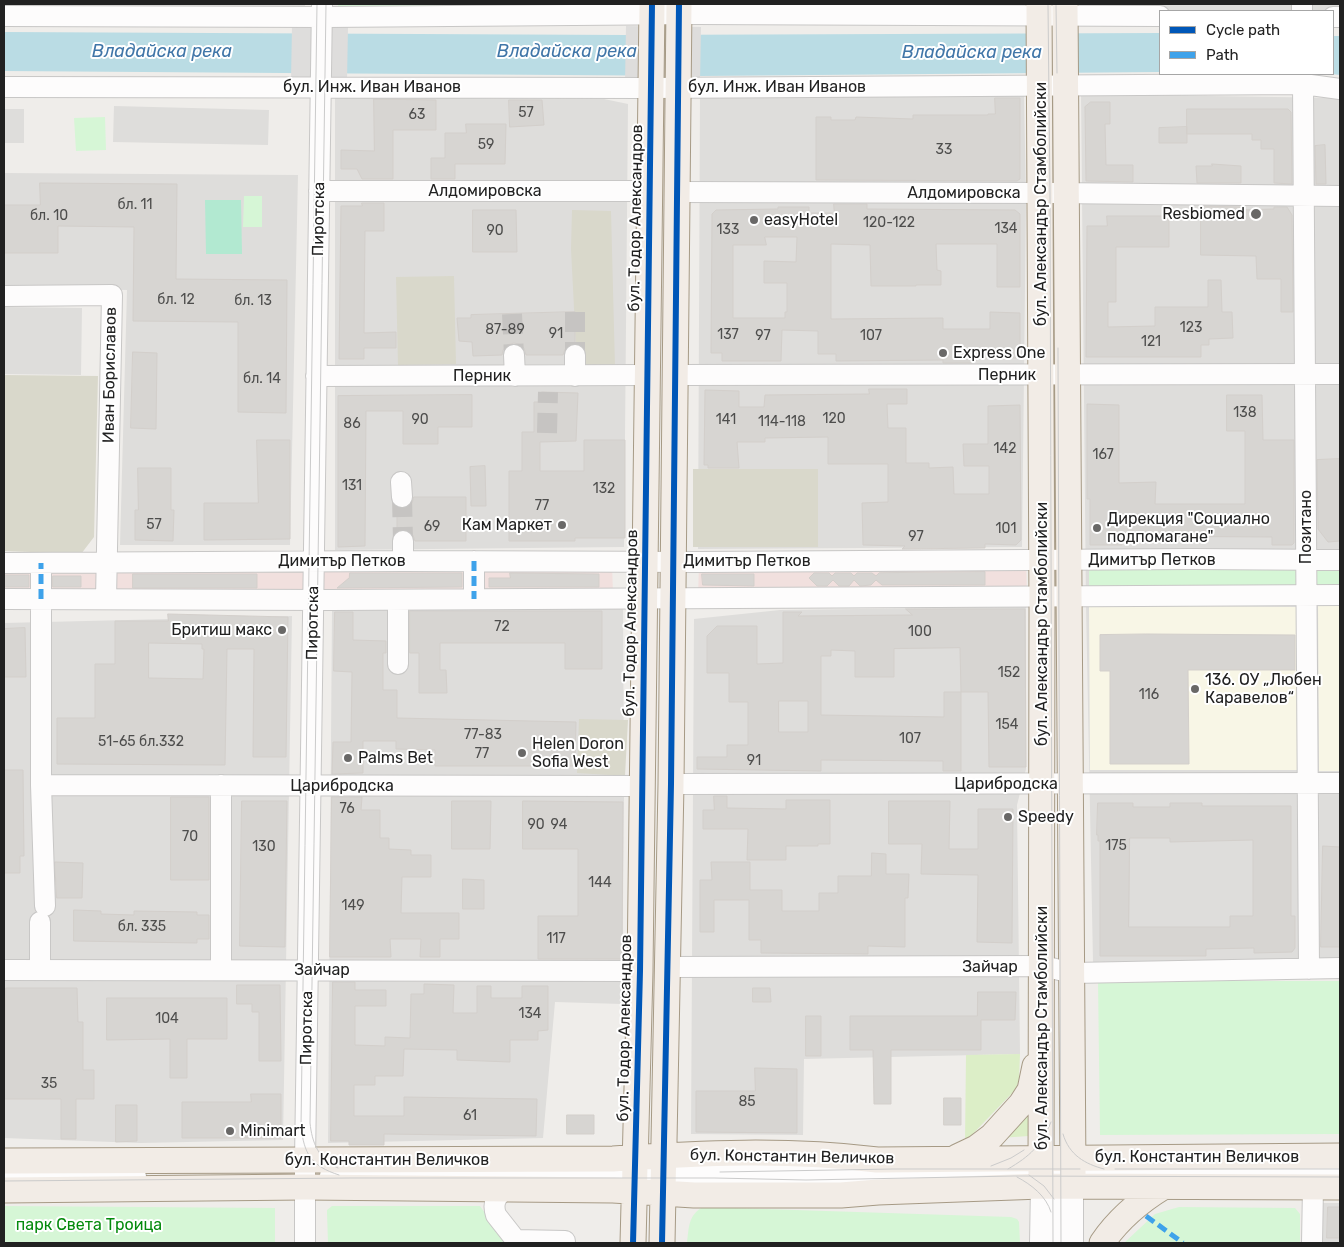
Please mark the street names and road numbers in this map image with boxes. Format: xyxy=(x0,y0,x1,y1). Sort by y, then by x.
street label: бул. Инж. Иван Иванов xyxy=(283,77,461,97)
street label: бул. Инж. Иван Иванов xyxy=(688,77,866,97)
street label: бул. Александър Стамболийски xyxy=(1031,82,1051,326)
street label: бул. Тодор Александров xyxy=(625,124,647,312)
street label: Алдомировска xyxy=(428,181,542,201)
street label: Пиротска xyxy=(309,182,329,256)
street label: Алдомировска xyxy=(907,183,1021,203)
street label: Иван Бориславов xyxy=(99,307,121,443)
street label: Перник xyxy=(978,365,1036,385)
street label: Перник xyxy=(453,366,511,386)
street label: Позитано xyxy=(1296,490,1316,564)
street label: бул. Александър Стамболийски xyxy=(1032,502,1052,746)
street label: бул. Тодор Александров xyxy=(620,529,642,717)
street label: Димитър Петков xyxy=(1088,550,1216,570)
street label: Димитър Петков xyxy=(278,551,406,571)
street label: Димитър Петков xyxy=(683,551,811,571)
street label: Пиротска xyxy=(303,586,323,660)
street label: Царибродска xyxy=(954,774,1058,794)
street label: Царибродска xyxy=(290,776,394,796)
street label: бул. Александър Стамболийски xyxy=(1032,906,1052,1150)
street label: бул. Тодор Александров xyxy=(614,934,636,1122)
street label: Зайчар xyxy=(962,957,1018,977)
street label: Зайчар xyxy=(294,960,350,980)
street label: Пиротска xyxy=(297,991,317,1065)
street label: бул. Константин Величков xyxy=(690,1146,894,1168)
street label: бул. Константин Величков xyxy=(1095,1147,1299,1167)
street label: бул. Константин Величков xyxy=(285,1150,489,1170)

